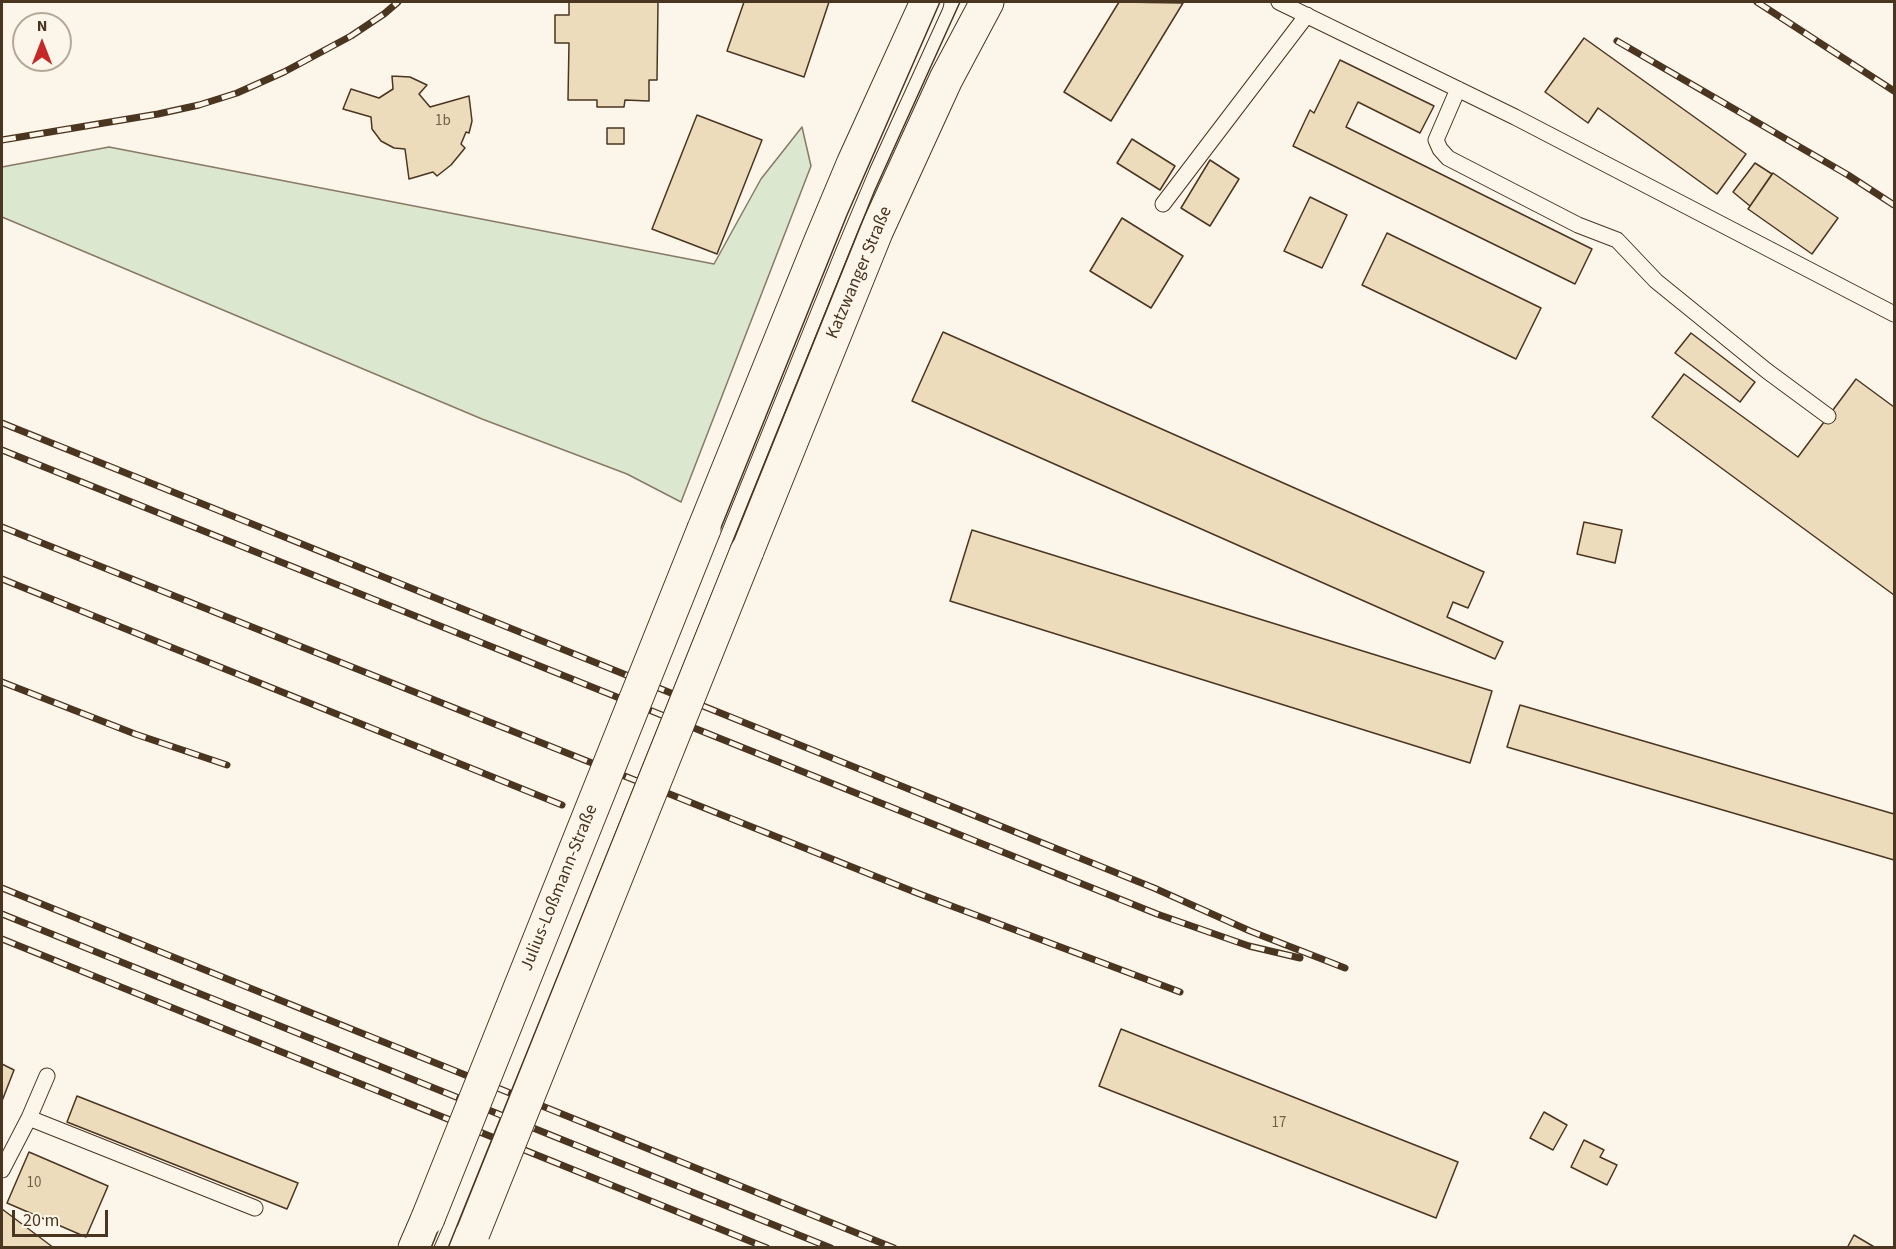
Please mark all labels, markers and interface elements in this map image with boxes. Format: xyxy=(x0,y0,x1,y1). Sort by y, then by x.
north arrow xyxy=(12,12,72,72)
text: N xyxy=(37,15,47,37)
house number: 1b xyxy=(435,113,451,131)
street label: Katzwanger Straße xyxy=(822,204,898,342)
street label: Julius-Loßmann-Straße xyxy=(517,802,603,974)
house number: 17 xyxy=(1272,1115,1286,1133)
house number: 10 xyxy=(27,1175,41,1193)
scale bar xyxy=(15,1198,111,1236)
text: 20 m xyxy=(23,1208,59,1233)

